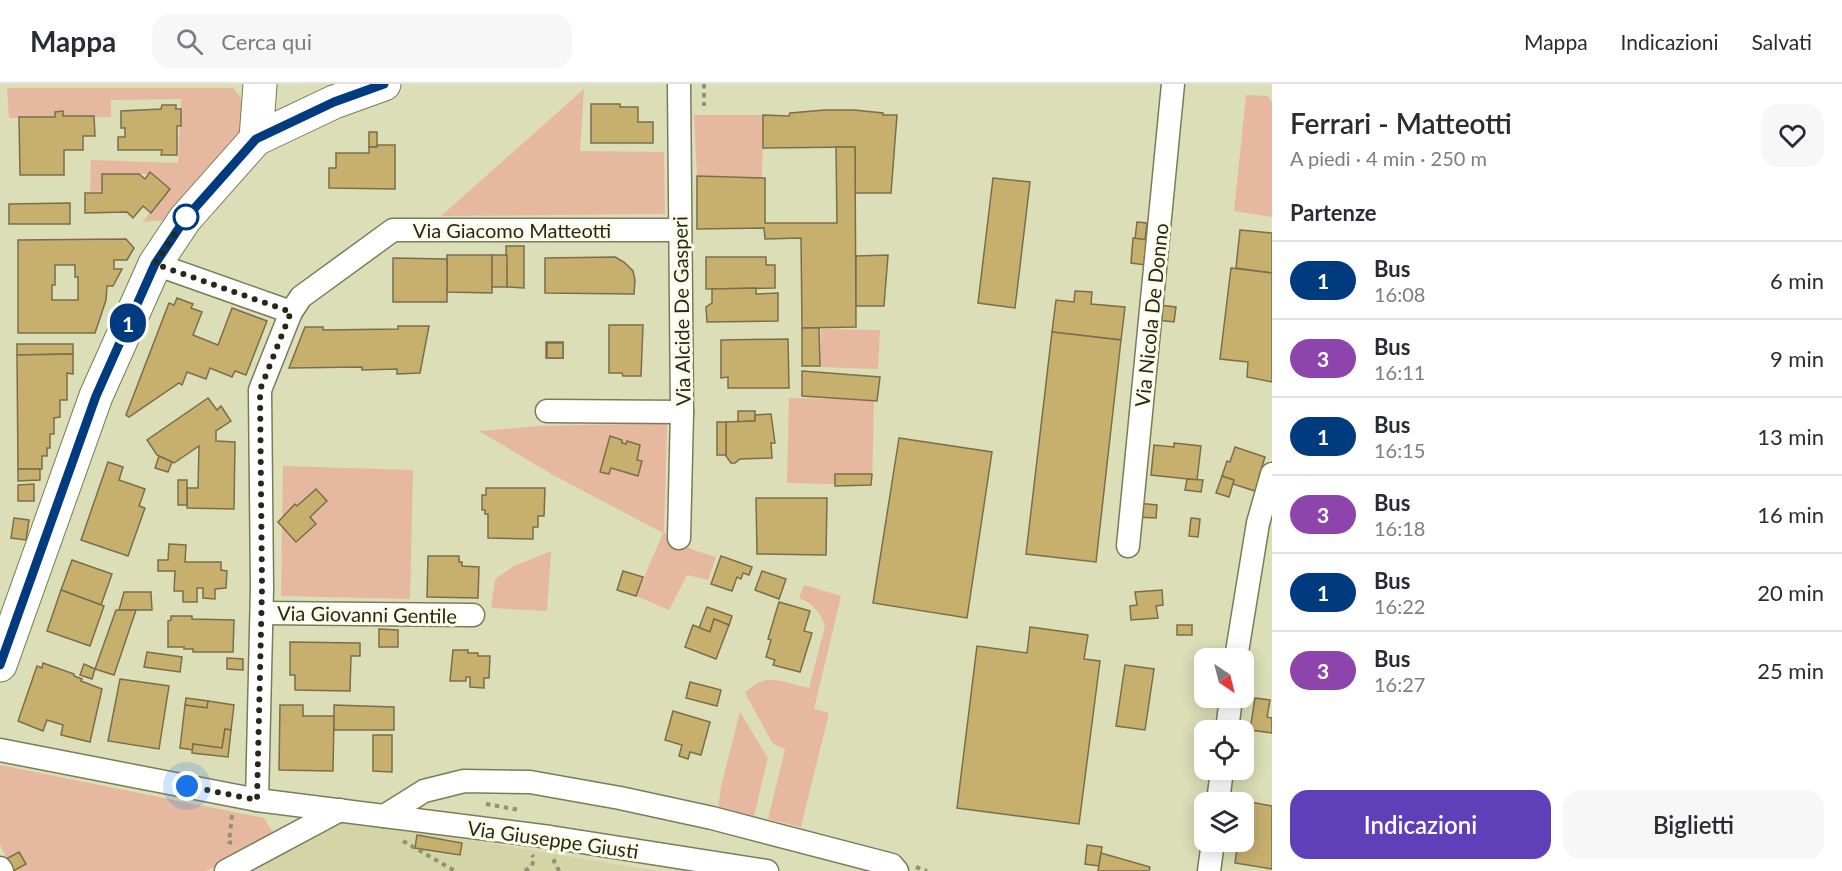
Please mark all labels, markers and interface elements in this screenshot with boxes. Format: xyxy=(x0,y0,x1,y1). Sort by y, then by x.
search box xyxy=(152,14,572,68)
text: Mappa xyxy=(30,24,116,58)
icon: search xyxy=(173,25,206,58)
text: Cerca qui xyxy=(221,28,312,55)
text: Mappa xyxy=(1524,29,1588,54)
text: Indicazioni xyxy=(1621,29,1719,54)
text: Salvati xyxy=(1752,29,1812,54)
button: heart xyxy=(1761,104,1824,167)
text: Ferrari - Matteotti xyxy=(1290,106,1512,140)
text: A piedi · 4 min · 250 m xyxy=(1290,146,1487,170)
text: Partenze xyxy=(1290,199,1377,226)
unlabelled marker xyxy=(173,204,199,230)
street label: Via Alcide De Gasperi xyxy=(667,216,695,406)
street label: Via Giacomo Matteotti xyxy=(413,218,611,242)
street label: Via Nicola De Donno xyxy=(1129,222,1173,408)
text: Bus xyxy=(1374,255,1410,282)
text: 6 min xyxy=(1770,267,1824,294)
text: 1 xyxy=(1317,268,1329,293)
text: 16:08 xyxy=(1374,282,1425,306)
line badge: 1 xyxy=(108,304,148,342)
text: 1 xyxy=(122,311,134,336)
text: Bus xyxy=(1374,333,1410,360)
text: 9 min xyxy=(1770,345,1824,372)
text: 3 xyxy=(1317,346,1329,371)
text: 16:11 xyxy=(1374,360,1425,384)
text: Bus xyxy=(1374,411,1410,438)
text: 13 min xyxy=(1757,423,1824,450)
text: 1 xyxy=(1317,424,1329,449)
text: 16:15 xyxy=(1374,438,1425,462)
text: Bus xyxy=(1374,489,1410,516)
text: 16 min xyxy=(1757,501,1824,528)
text: 3 xyxy=(1317,502,1329,527)
text: 16:18 xyxy=(1374,516,1425,540)
text: Bus xyxy=(1374,567,1410,594)
text: 20 min xyxy=(1757,579,1824,606)
text: 1 xyxy=(1317,580,1329,605)
text: 16:22 xyxy=(1374,594,1425,618)
street label: Via Giovanni Gentile xyxy=(277,600,457,628)
text: Bus xyxy=(1374,645,1410,672)
north arrow xyxy=(1194,648,1254,708)
map controls xyxy=(1194,648,1254,852)
text: 25 min xyxy=(1757,657,1824,684)
text: 3 xyxy=(1317,658,1329,683)
text: 16:27 xyxy=(1374,672,1425,696)
button: locate xyxy=(1194,720,1254,780)
your location xyxy=(172,771,202,801)
button: Indicazioni xyxy=(1290,790,1551,859)
button: Biglietti xyxy=(1563,790,1824,859)
button: layers xyxy=(1194,792,1254,852)
street label: Via Giuseppe Giusti xyxy=(466,815,640,863)

